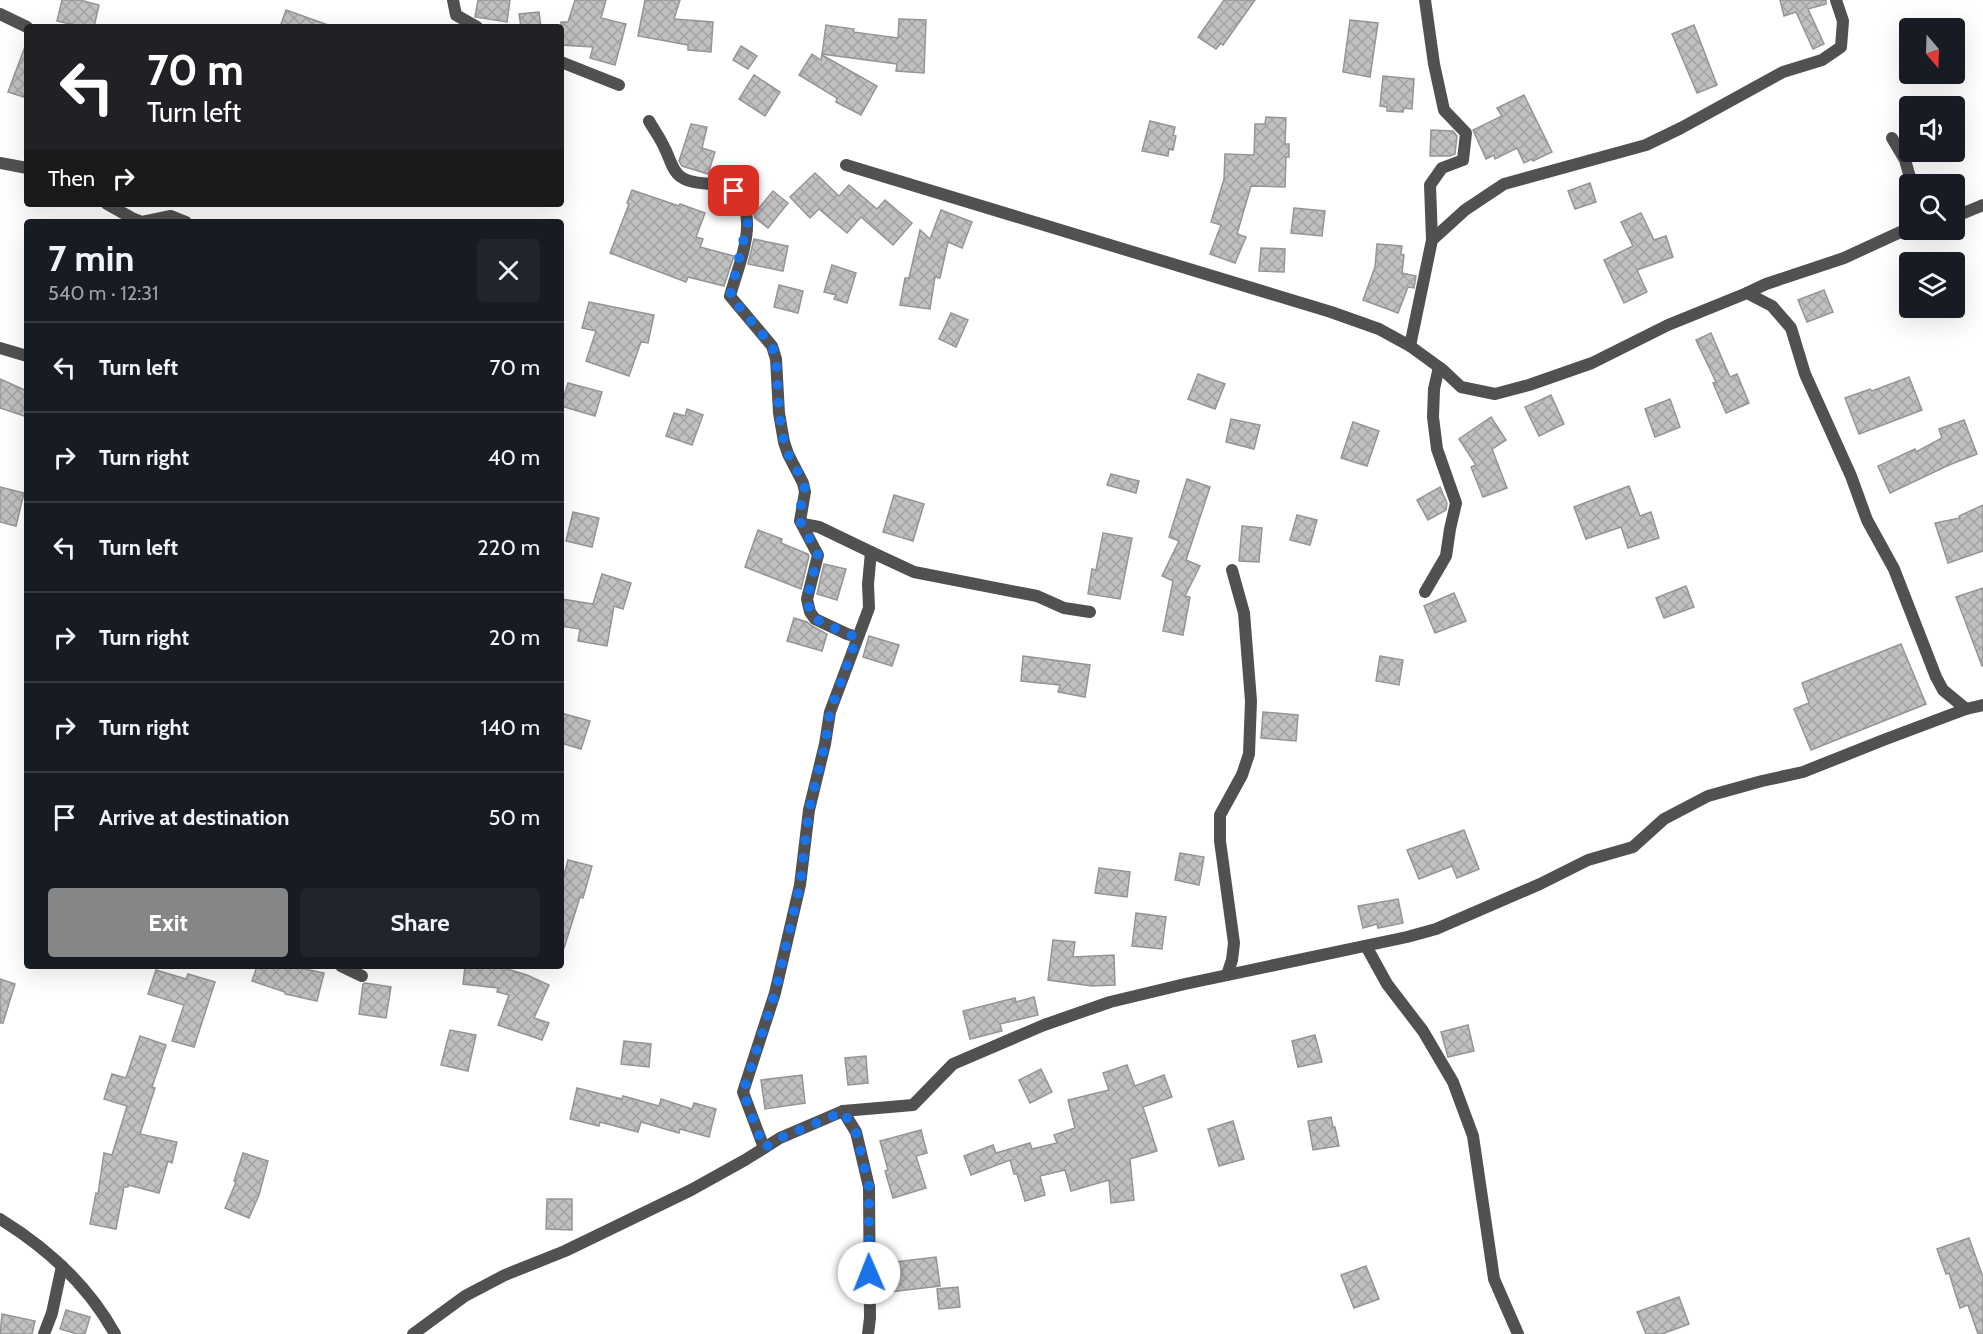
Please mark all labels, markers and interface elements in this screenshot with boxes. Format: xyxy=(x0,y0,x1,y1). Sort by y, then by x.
north arrow xyxy=(1899,18,1965,84)
map controls xyxy=(1899,18,1965,318)
text: 70 m xyxy=(147,44,244,96)
icon: left xyxy=(48,48,126,126)
text: Turn left xyxy=(147,96,241,129)
button: sound xyxy=(1899,96,1965,162)
icon: right xyxy=(107,162,140,195)
text: Then xyxy=(48,165,95,192)
pin xyxy=(708,165,759,216)
icon: arrive xyxy=(717,174,750,207)
button: search xyxy=(1899,174,1965,240)
text: 7 min xyxy=(48,236,134,280)
button: close xyxy=(477,239,540,302)
button: layers xyxy=(1899,252,1965,318)
text: 540 m · 12:31 xyxy=(48,281,159,305)
icon: left xyxy=(48,351,81,384)
text: Turn left xyxy=(99,354,178,381)
text: 70 m xyxy=(490,354,540,381)
icon: right xyxy=(48,441,81,474)
text: Turn right xyxy=(99,444,189,471)
text: 40 m xyxy=(488,444,540,471)
icon: left xyxy=(48,531,81,564)
text: Turn left xyxy=(99,534,178,561)
text: 220 m xyxy=(477,534,540,561)
icon: right xyxy=(48,621,81,654)
text: Turn right xyxy=(99,624,189,651)
text: 20 m xyxy=(489,624,540,651)
icon: right xyxy=(48,711,81,744)
text: Turn right xyxy=(99,714,189,741)
text: 140 m xyxy=(481,714,540,741)
icon: arrive xyxy=(48,801,81,834)
text: Arrive at destination xyxy=(99,804,289,831)
text: 50 m xyxy=(488,804,540,831)
button: Exit xyxy=(48,888,288,957)
button: Share xyxy=(300,888,540,957)
position arrow xyxy=(837,1241,901,1305)

